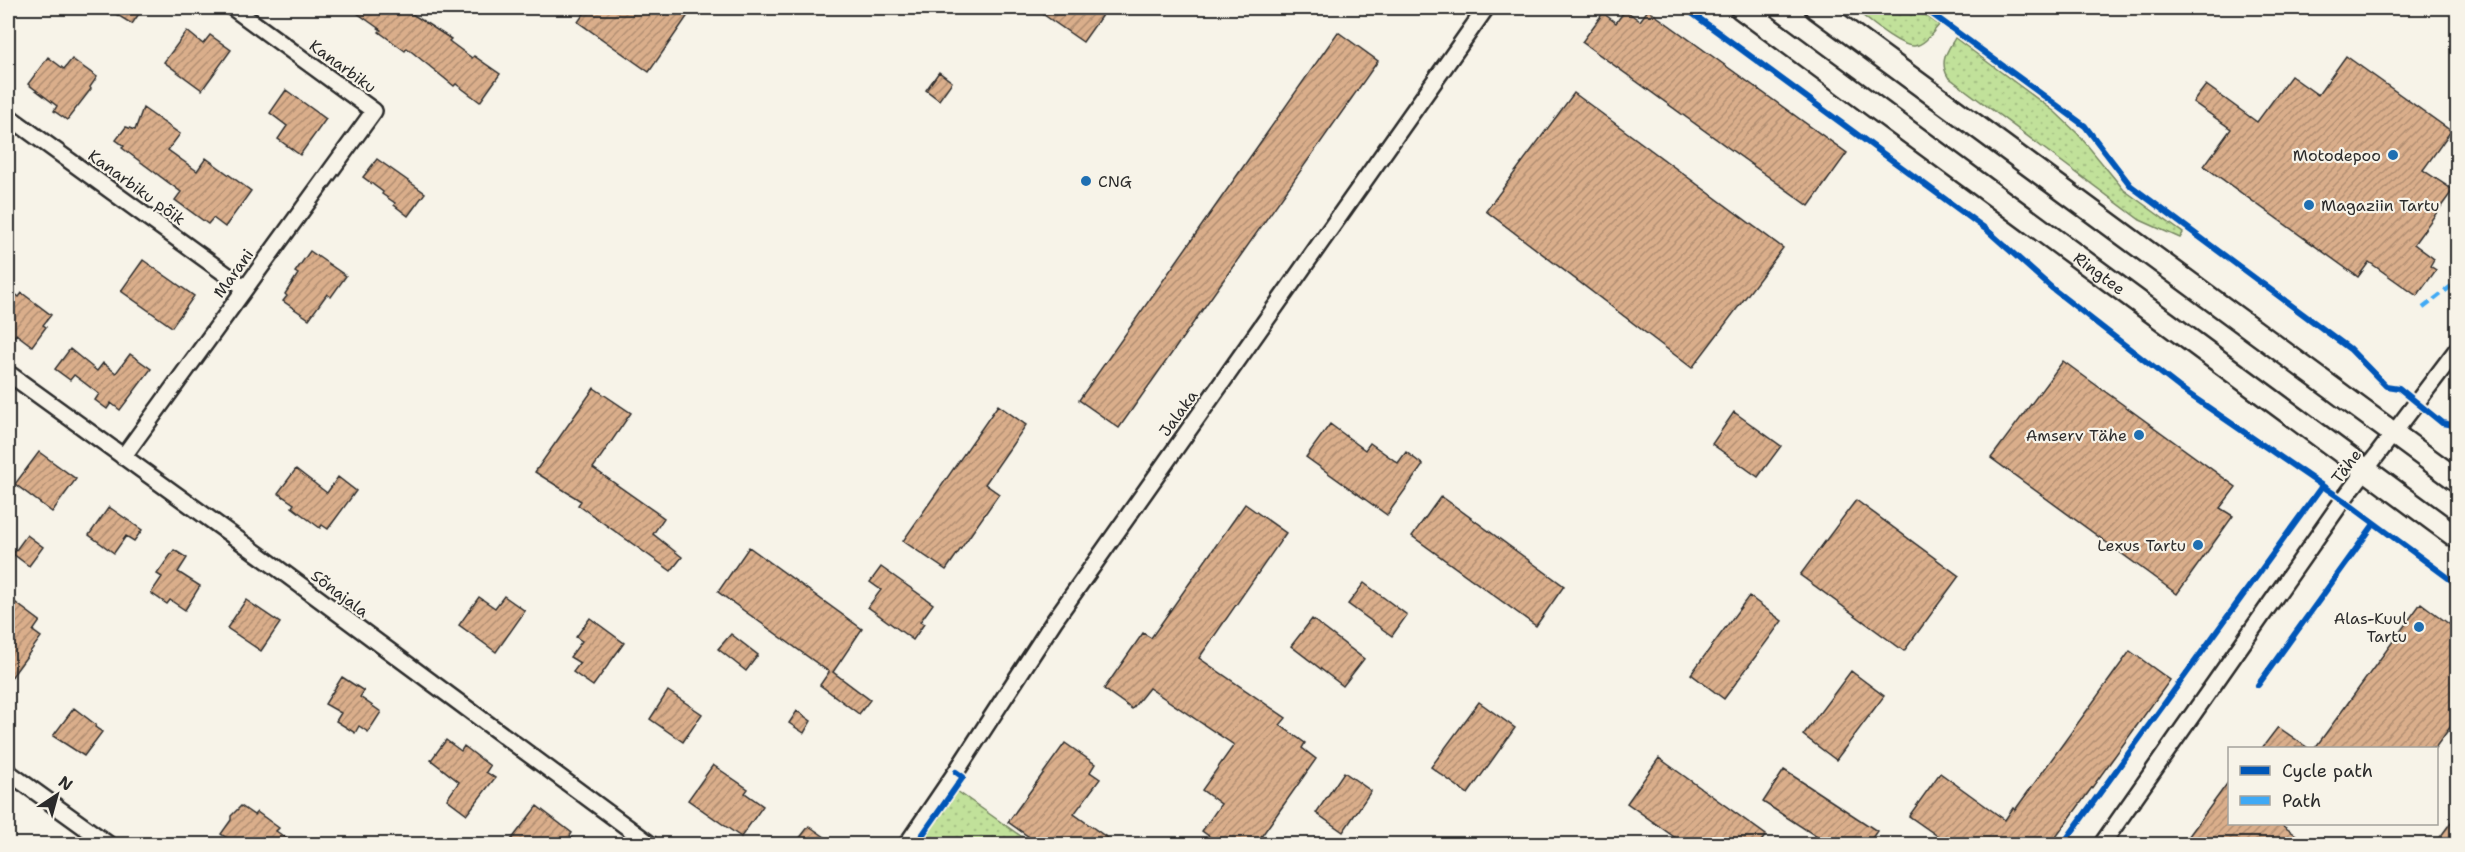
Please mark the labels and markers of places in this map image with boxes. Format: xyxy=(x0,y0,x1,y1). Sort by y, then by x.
place label: Motodepoo xyxy=(2293,145,2381,166)
marker: Motodepoo xyxy=(2386,148,2400,162)
place label: CNG xyxy=(1098,171,1132,192)
marker: CNG xyxy=(1079,174,1093,188)
place label: Magaziin Tartu xyxy=(2321,195,2440,216)
marker: Magaziin Tartu xyxy=(2302,198,2316,212)
place label: Amserv Tähe xyxy=(2026,425,2127,446)
marker: Amserv Tähe xyxy=(2132,428,2146,442)
place label: Lexus Tartu xyxy=(2097,535,2186,556)
marker: Lexus Tartu xyxy=(2191,538,2205,552)
place label: Alas-Kuul Tartu xyxy=(2334,608,2407,647)
marker: Alas-Kuul Tartu xyxy=(2412,620,2426,634)

